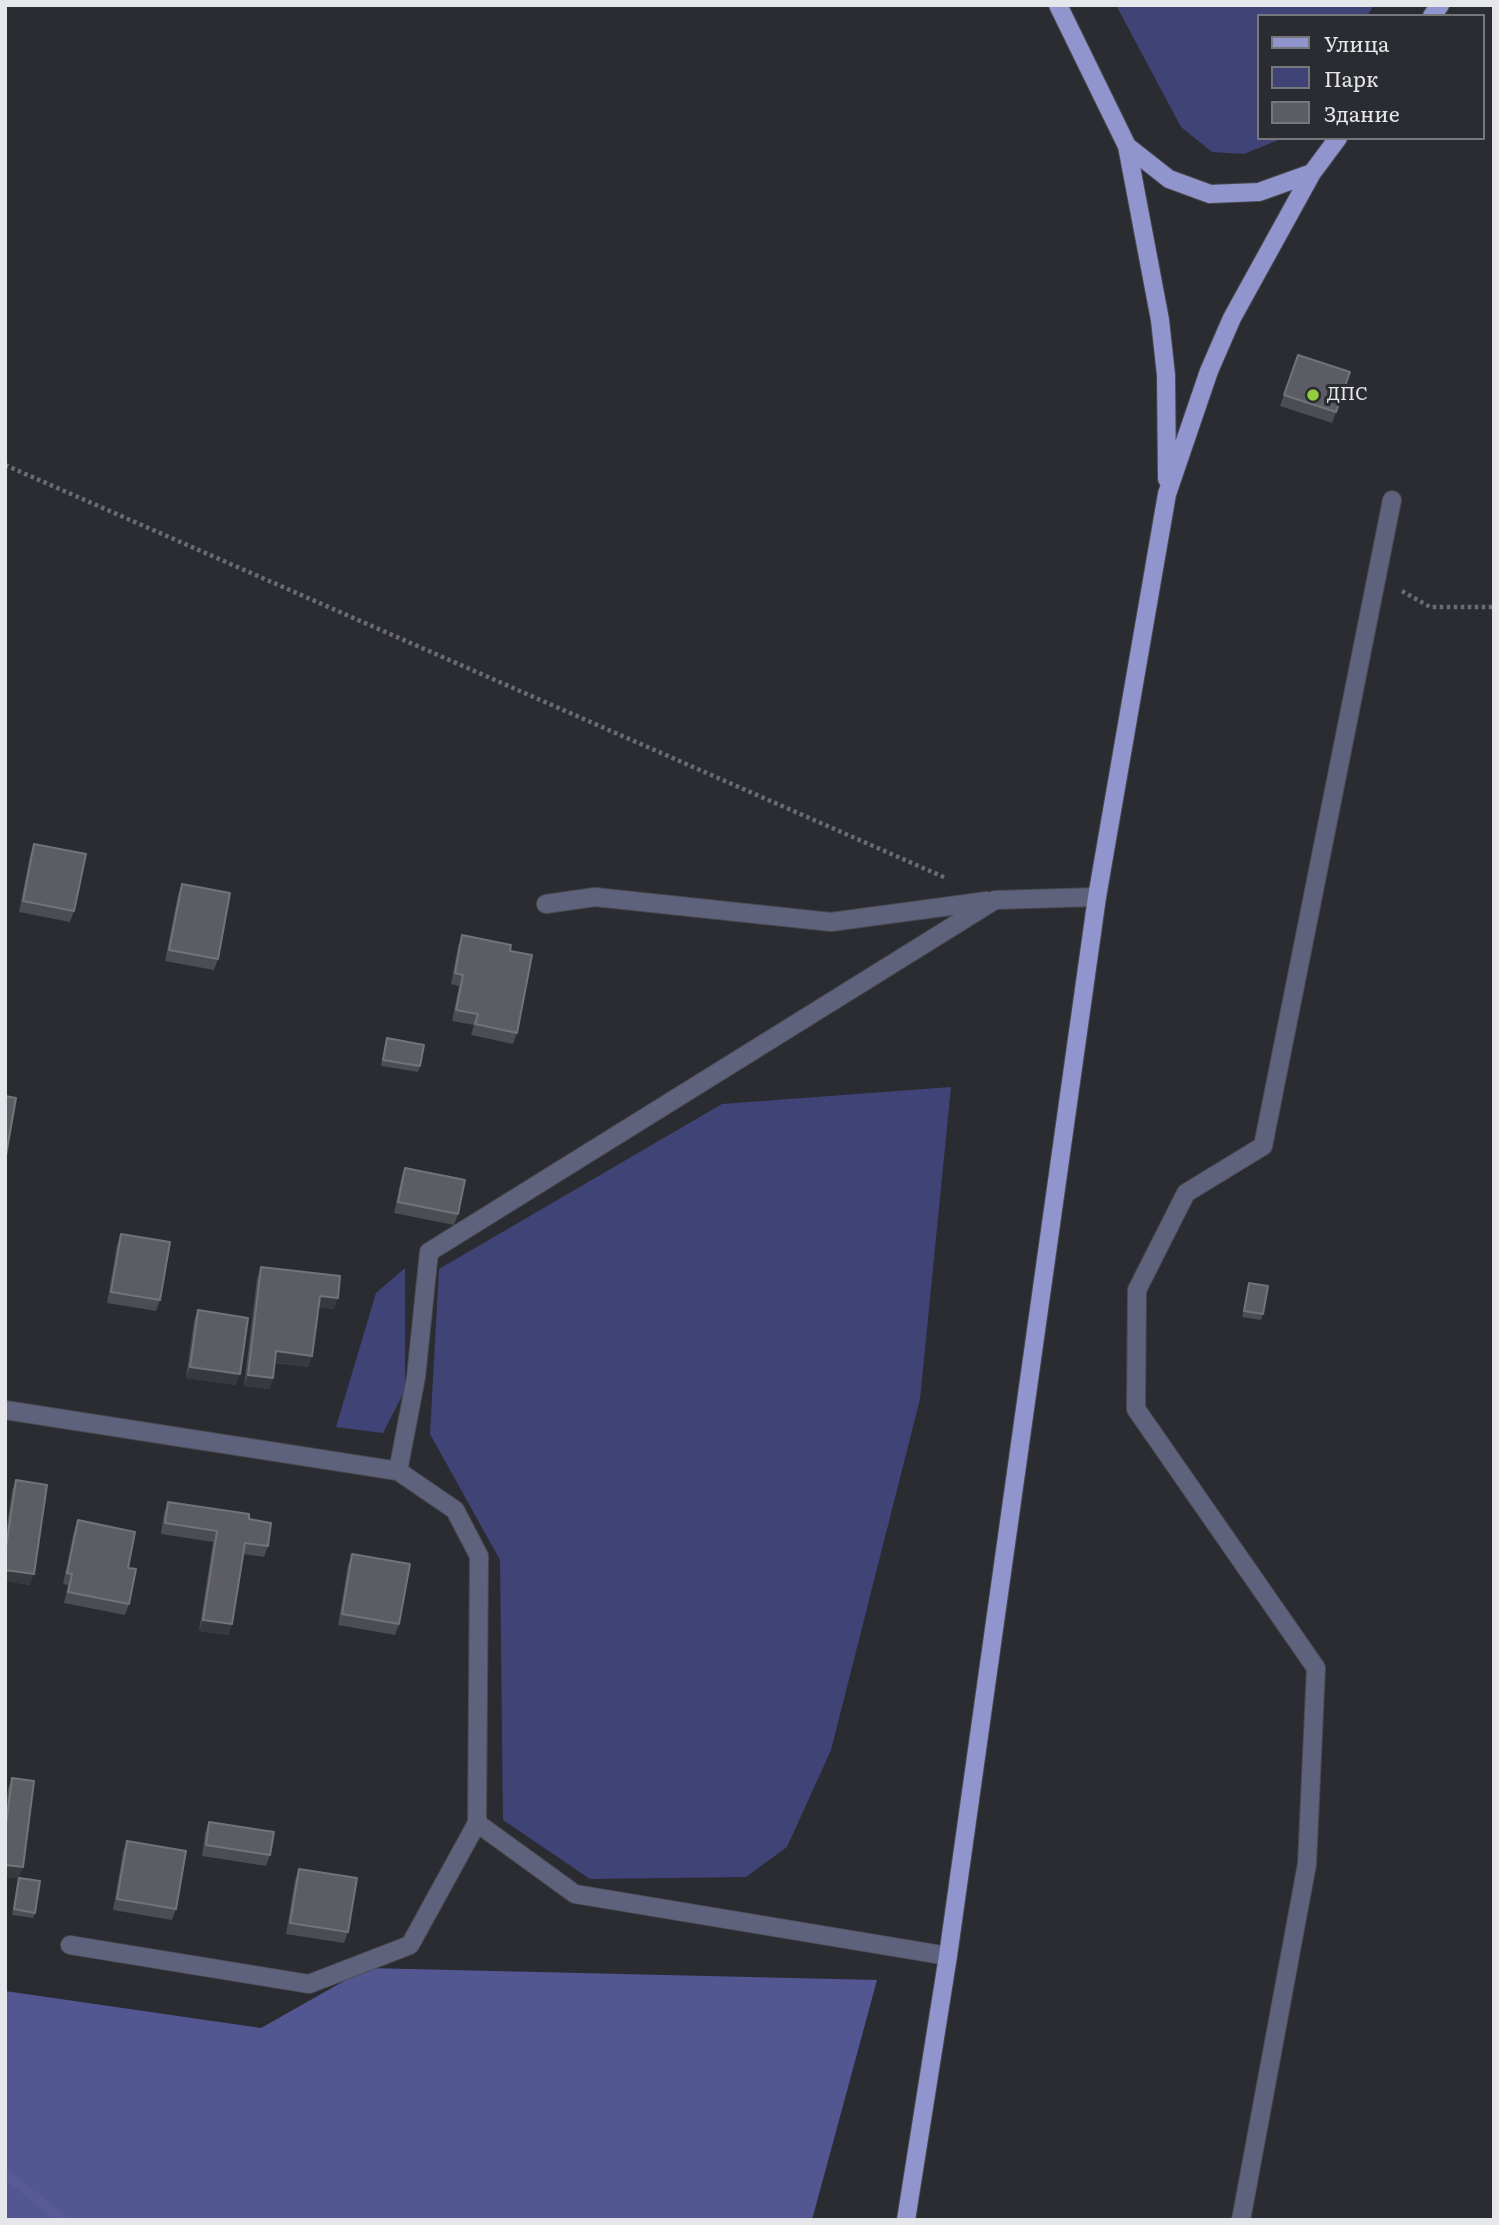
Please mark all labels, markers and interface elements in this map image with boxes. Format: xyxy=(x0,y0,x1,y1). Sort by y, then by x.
legend xyxy=(1258,14,1485,140)
text: Улица xyxy=(1324,27,1389,58)
text: Парк xyxy=(1324,62,1378,93)
text: Здание xyxy=(1324,97,1400,128)
place label: ДПС xyxy=(1327,384,1368,406)
marker: ДПС xyxy=(1305,387,1321,403)

